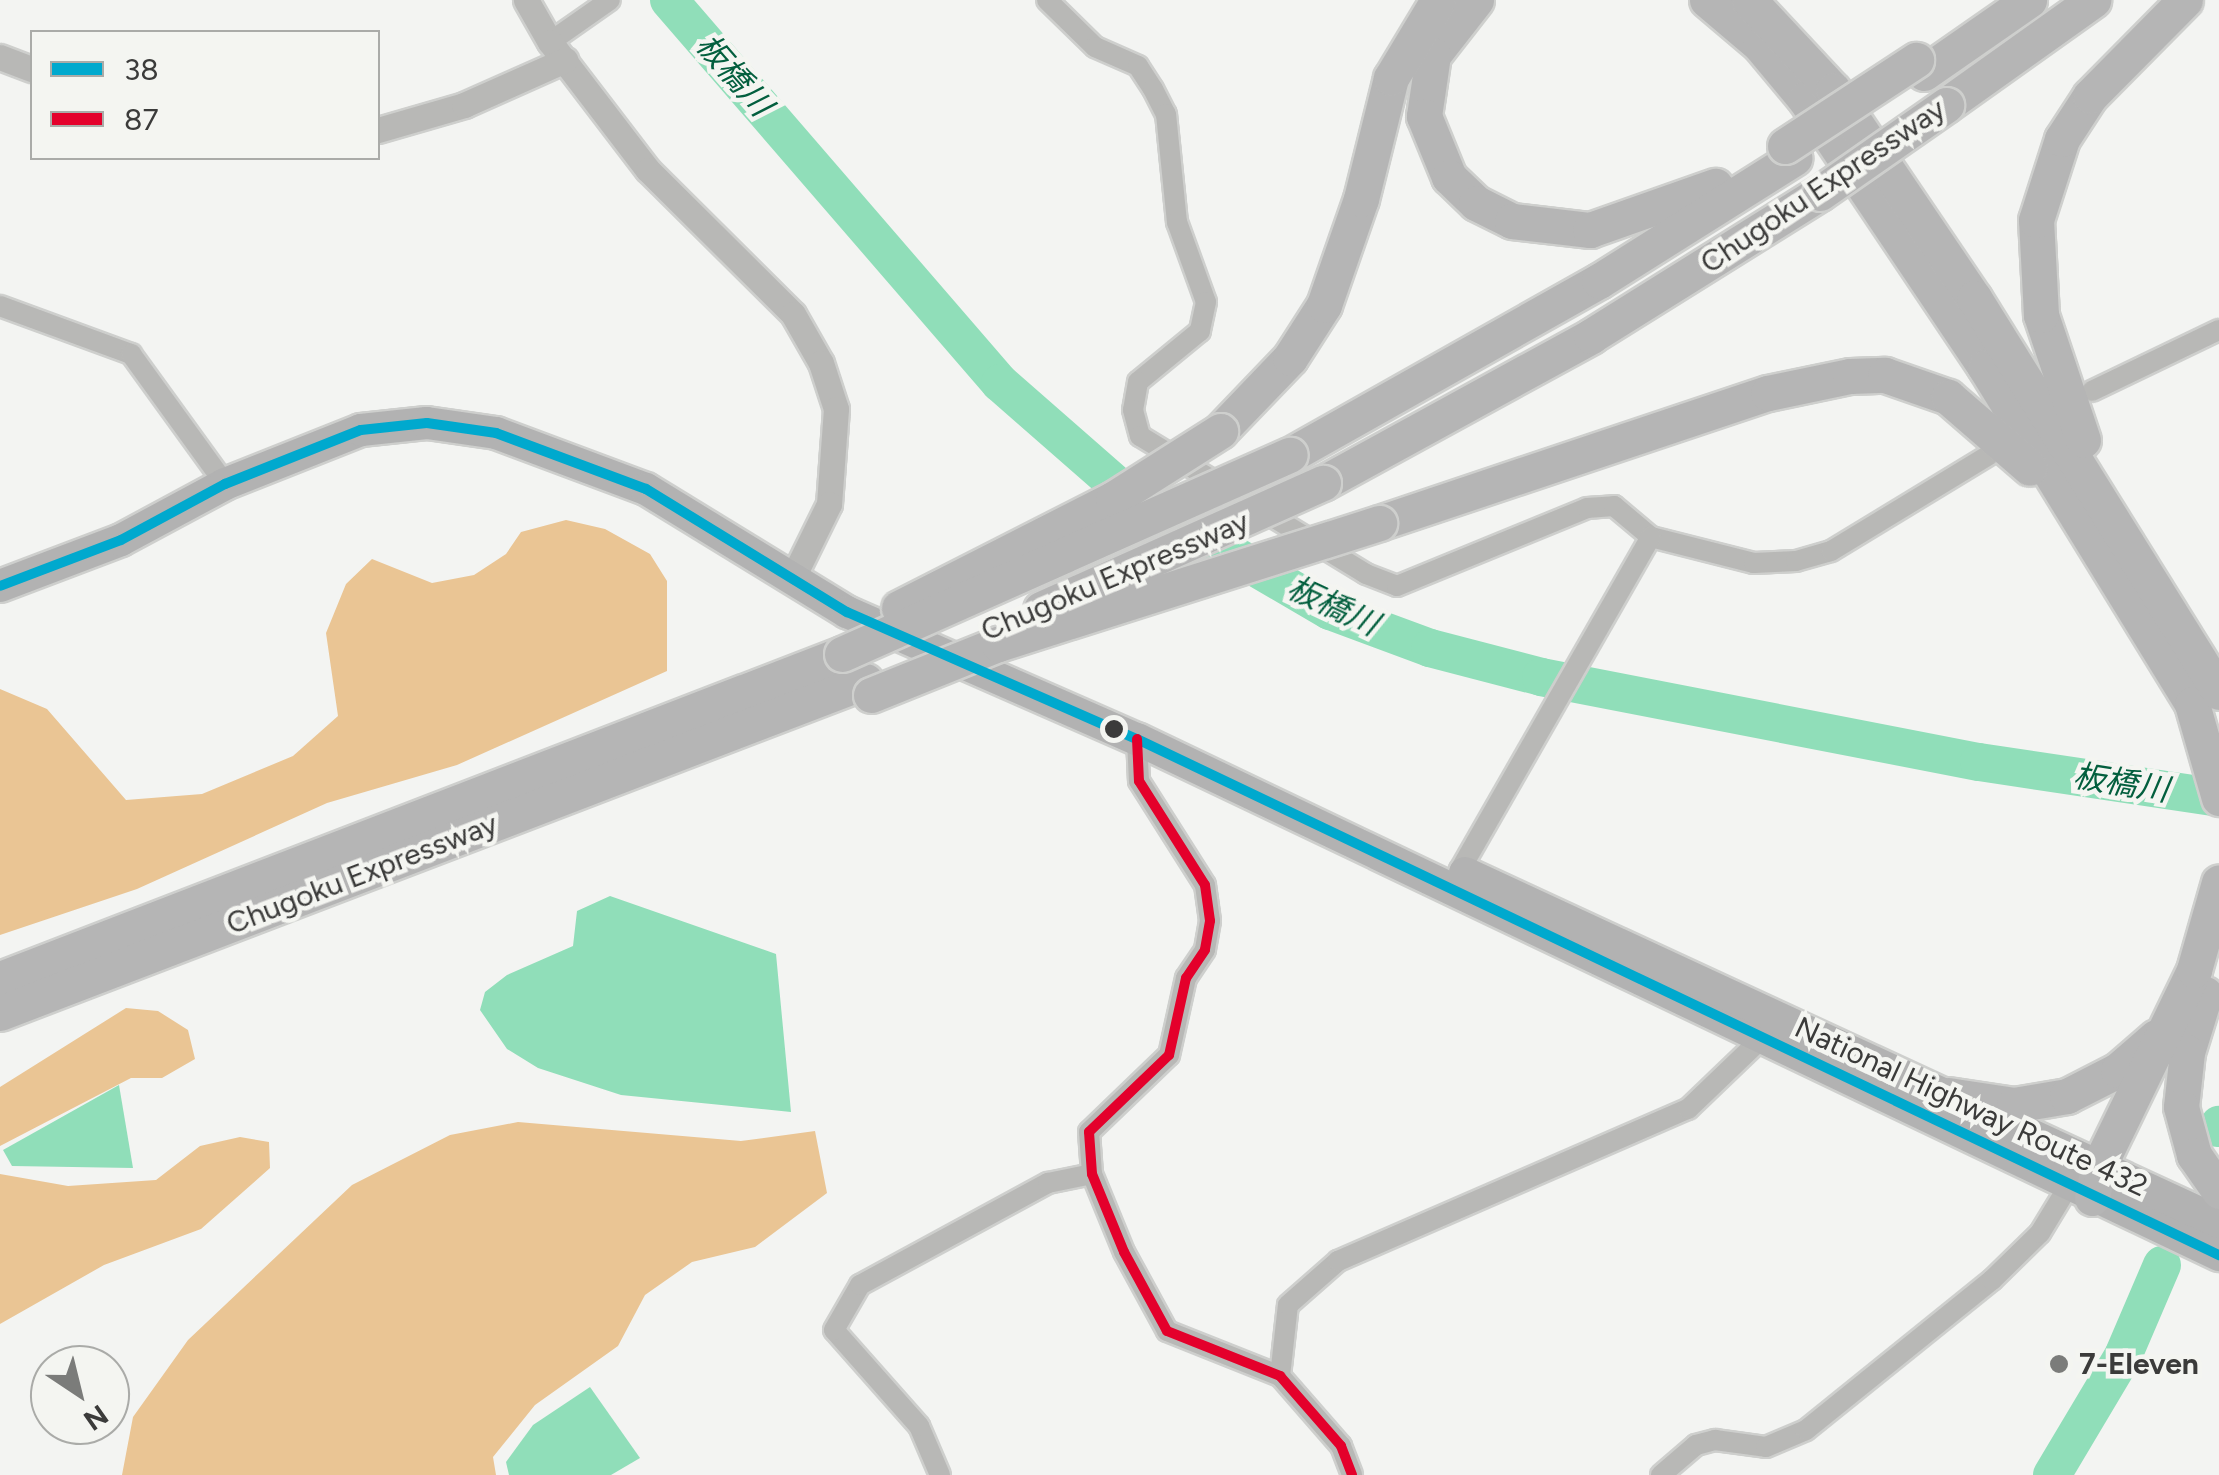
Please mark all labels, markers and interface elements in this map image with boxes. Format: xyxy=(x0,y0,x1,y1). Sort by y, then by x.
water label: 板橋川 xyxy=(688,26,780,124)
legend xyxy=(30,30,380,160)
text: 38 xyxy=(124,51,159,88)
street label: Chugoku Expressway xyxy=(1694,91,1952,281)
text: 87 xyxy=(124,101,159,138)
street label: Chugoku Expressway xyxy=(976,503,1254,649)
water label: 板橋川 xyxy=(1281,568,1385,644)
unlabelled marker xyxy=(1104,719,1124,739)
water label: 板橋川 xyxy=(2071,757,2171,809)
street label: Chugoku Expressway xyxy=(222,806,502,942)
street label: National Highway Route 432 xyxy=(1789,1009,2153,1205)
north arrow xyxy=(30,1345,130,1445)
place label: 7-Eleven xyxy=(2079,1346,2199,1382)
marker: 7-Eleven xyxy=(2048,1353,2070,1375)
text: N xyxy=(77,1398,115,1438)

